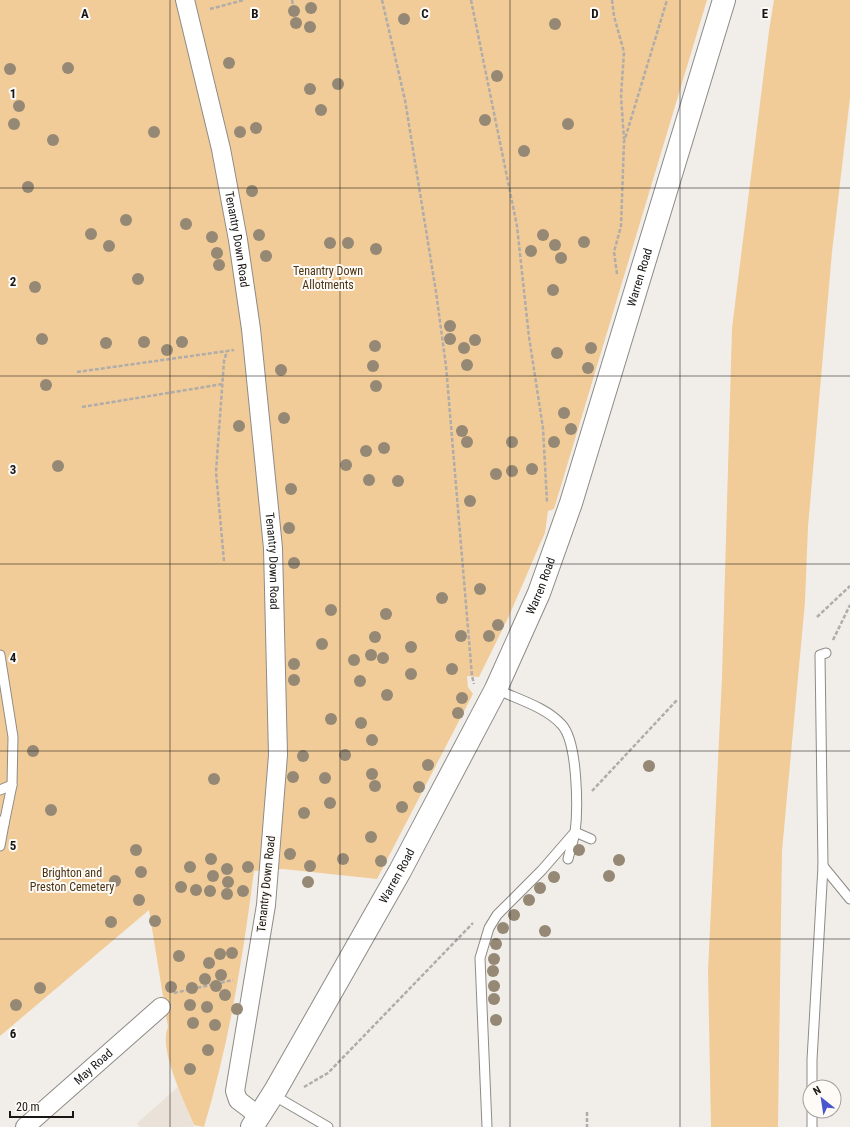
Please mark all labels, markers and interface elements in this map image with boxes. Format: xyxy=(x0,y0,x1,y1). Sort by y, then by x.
text: A xyxy=(81,6,89,21)
text: B xyxy=(251,6,259,21)
text: C xyxy=(421,6,429,21)
text: D xyxy=(591,6,599,21)
text: E xyxy=(762,6,769,21)
text: 1 xyxy=(10,86,16,101)
street label: Tenantry Down Road xyxy=(222,190,252,288)
street label: Warren Road xyxy=(624,247,655,308)
park label: Tenantry Down Allotments xyxy=(293,264,363,292)
text: 2 xyxy=(10,274,17,289)
text: 3 xyxy=(10,462,16,477)
street label: Tenantry Down Road xyxy=(262,512,281,610)
street label: Warren Road xyxy=(523,555,558,617)
text: 4 xyxy=(10,650,17,665)
street label: Tenantry Down Road xyxy=(254,835,278,933)
text: 5 xyxy=(10,838,17,853)
street label: Warren Road xyxy=(376,846,418,906)
park label: Brighton and Preston Cemetery xyxy=(30,866,114,894)
text: 6 xyxy=(10,1026,17,1041)
street label: May Road xyxy=(71,1046,115,1087)
north arrow xyxy=(802,1079,842,1119)
text: N xyxy=(811,1083,824,1098)
scale bar xyxy=(10,1093,73,1119)
text: 20 m xyxy=(16,1100,40,1114)

